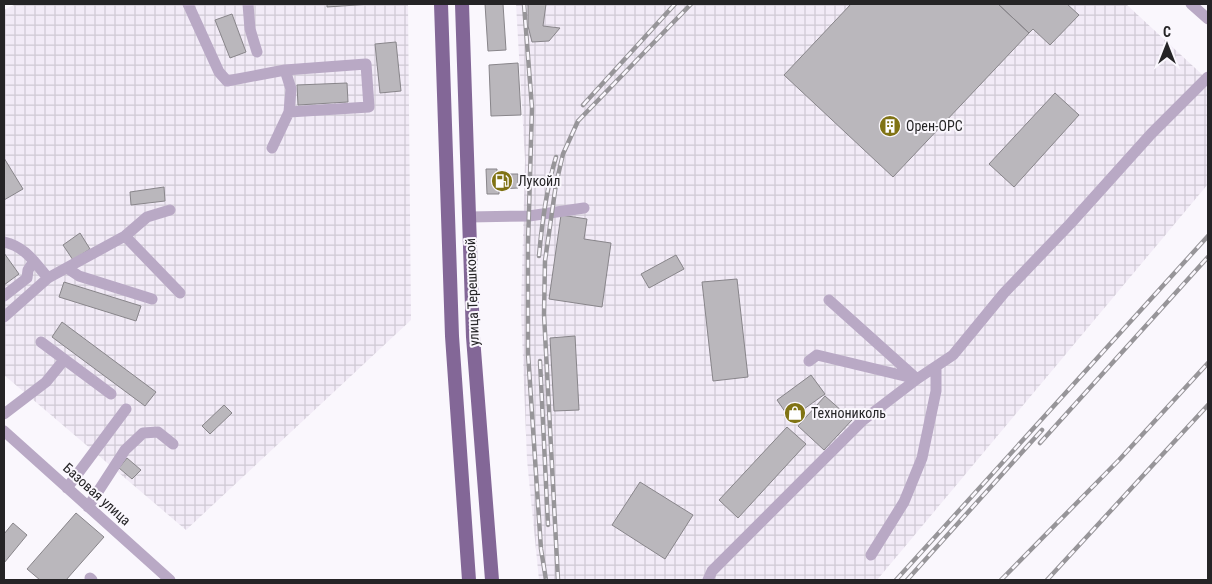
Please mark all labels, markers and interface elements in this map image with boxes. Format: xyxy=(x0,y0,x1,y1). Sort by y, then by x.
north arrow xyxy=(1142,20,1192,70)
text: С xyxy=(1163,24,1171,40)
building icon: Орен-ОРС xyxy=(878,114,902,138)
place label: Орен-ОРС xyxy=(906,118,963,134)
fuel station icon: Лукойл xyxy=(490,169,514,193)
place label: Лукойл xyxy=(518,173,560,189)
street label: улица Терешковой xyxy=(462,238,482,346)
shop icon: Технониколь xyxy=(783,401,807,425)
place label: Технониколь xyxy=(811,405,886,421)
street label: Базовая улица xyxy=(60,460,134,528)

